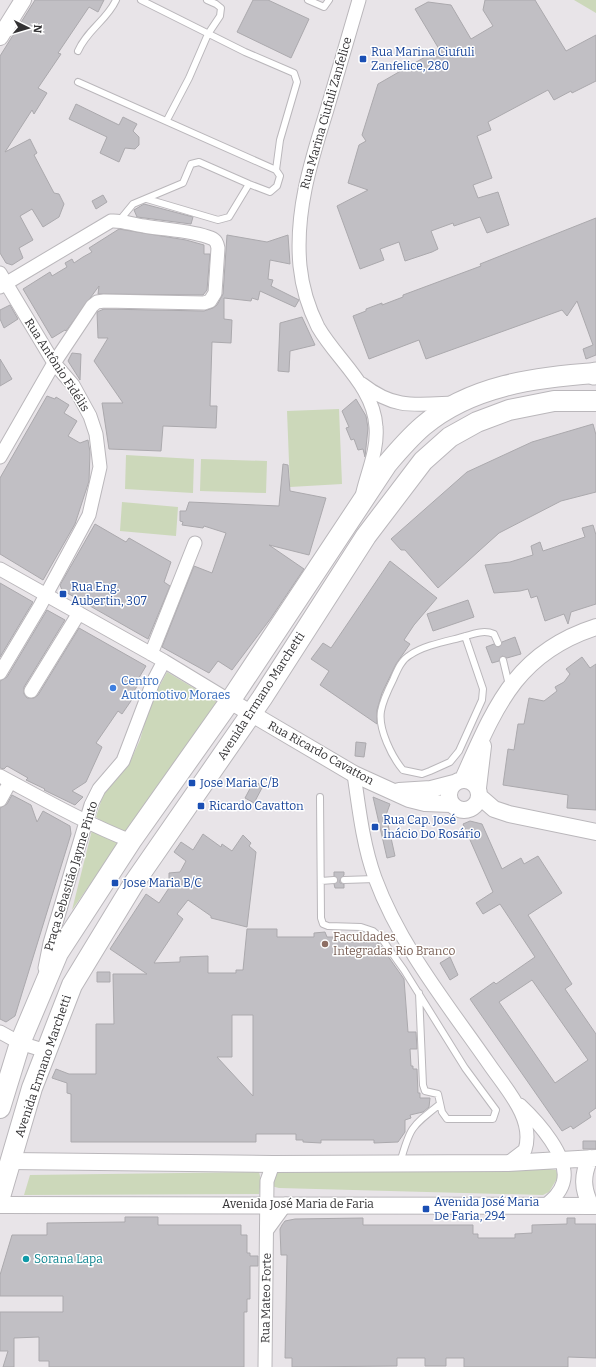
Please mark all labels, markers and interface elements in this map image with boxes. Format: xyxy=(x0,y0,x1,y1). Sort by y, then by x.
north arrow xyxy=(8,8,48,48)
text: N xyxy=(31,24,44,34)
street label: Rua Marina Ciufuli Zanfelice xyxy=(298,35,354,191)
place label: Rua Marina Ciufuli Zanfelice, 280 xyxy=(371,45,475,73)
marker: Rua Marina Ciufuli Zanfelice, 280 xyxy=(358,54,368,64)
street label: Rua Antônio Fidélis xyxy=(22,316,92,414)
place label: Rua Eng. Aubertin, 307 xyxy=(71,580,147,608)
marker: Rua Eng. Aubertin, 307 xyxy=(58,589,68,599)
street label: Avenida Ermano Marchetti xyxy=(214,629,308,762)
place label: Centro Automotivo Moraes xyxy=(121,674,231,702)
marker: Centro Automotivo Moraes xyxy=(108,683,118,693)
street label: Rua Ricardo Cavatton xyxy=(266,718,377,788)
place label: Jose Maria C/B xyxy=(199,776,279,790)
marker: Jose Maria C/B xyxy=(187,778,197,788)
street label: Praça Sebastião Jayme Pinto xyxy=(42,799,100,953)
place label: Ricardo Cavatton xyxy=(209,799,304,813)
marker: Ricardo Cavatton xyxy=(196,801,206,811)
place label: Rua Cap. José Inácio Do Rosário xyxy=(383,813,481,841)
marker: Rua Cap. José Inácio Do Rosário xyxy=(370,822,380,832)
place label: Jose Maria B/C xyxy=(122,876,202,890)
marker: Jose Maria B/C xyxy=(110,878,120,888)
place label: Faculdades Integradas Rio Branco xyxy=(333,930,455,958)
marker: Faculdades Integradas Rio Branco xyxy=(320,939,330,949)
street label: Avenida Ermano Marchetti xyxy=(12,993,74,1139)
place label: Avenida José Maria De Faria, 294 xyxy=(434,1195,540,1223)
street label: Avenida José Maria de Faria xyxy=(222,1197,374,1211)
marker: Avenida José Maria De Faria, 294 xyxy=(421,1204,431,1214)
place label: Sorana Lapa xyxy=(34,1252,103,1266)
street label: Rua Mateo Forte xyxy=(258,1253,274,1343)
marker: Sorana Lapa xyxy=(21,1254,31,1264)

